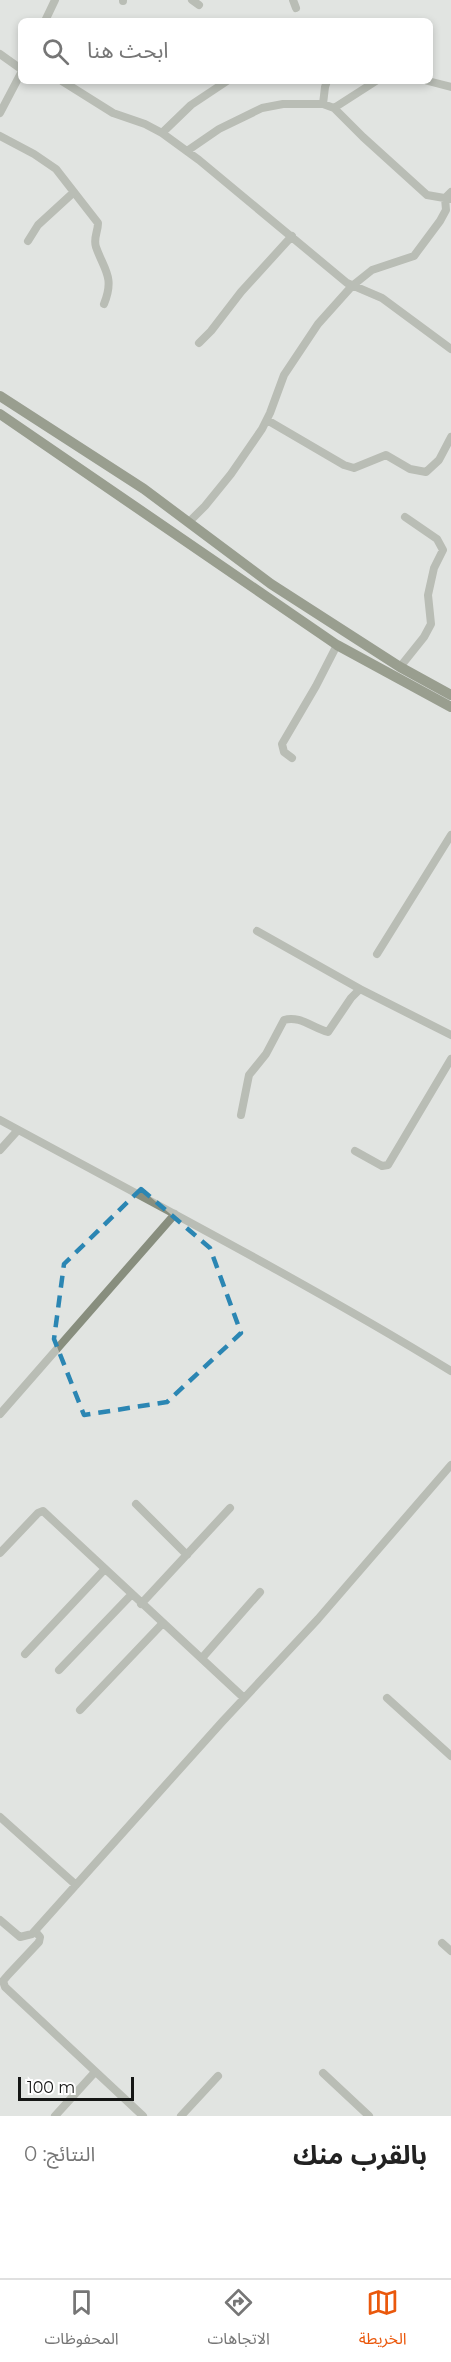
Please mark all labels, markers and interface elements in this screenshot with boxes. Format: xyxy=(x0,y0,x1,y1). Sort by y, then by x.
search box xyxy=(18,18,433,84)
icon: search xyxy=(39,35,72,68)
text: ابحث هنا xyxy=(87,37,169,64)
scale bar xyxy=(18,2074,134,2102)
text: 100 m xyxy=(27,2078,75,2097)
text: بالقرب منك xyxy=(293,2139,427,2171)
text: النتائج: 0 xyxy=(24,2142,95,2166)
tab: المحفوظات xyxy=(44,2286,119,2356)
tab: الاتجاهات xyxy=(207,2286,270,2356)
tab: الخريطة xyxy=(359,2286,407,2356)

